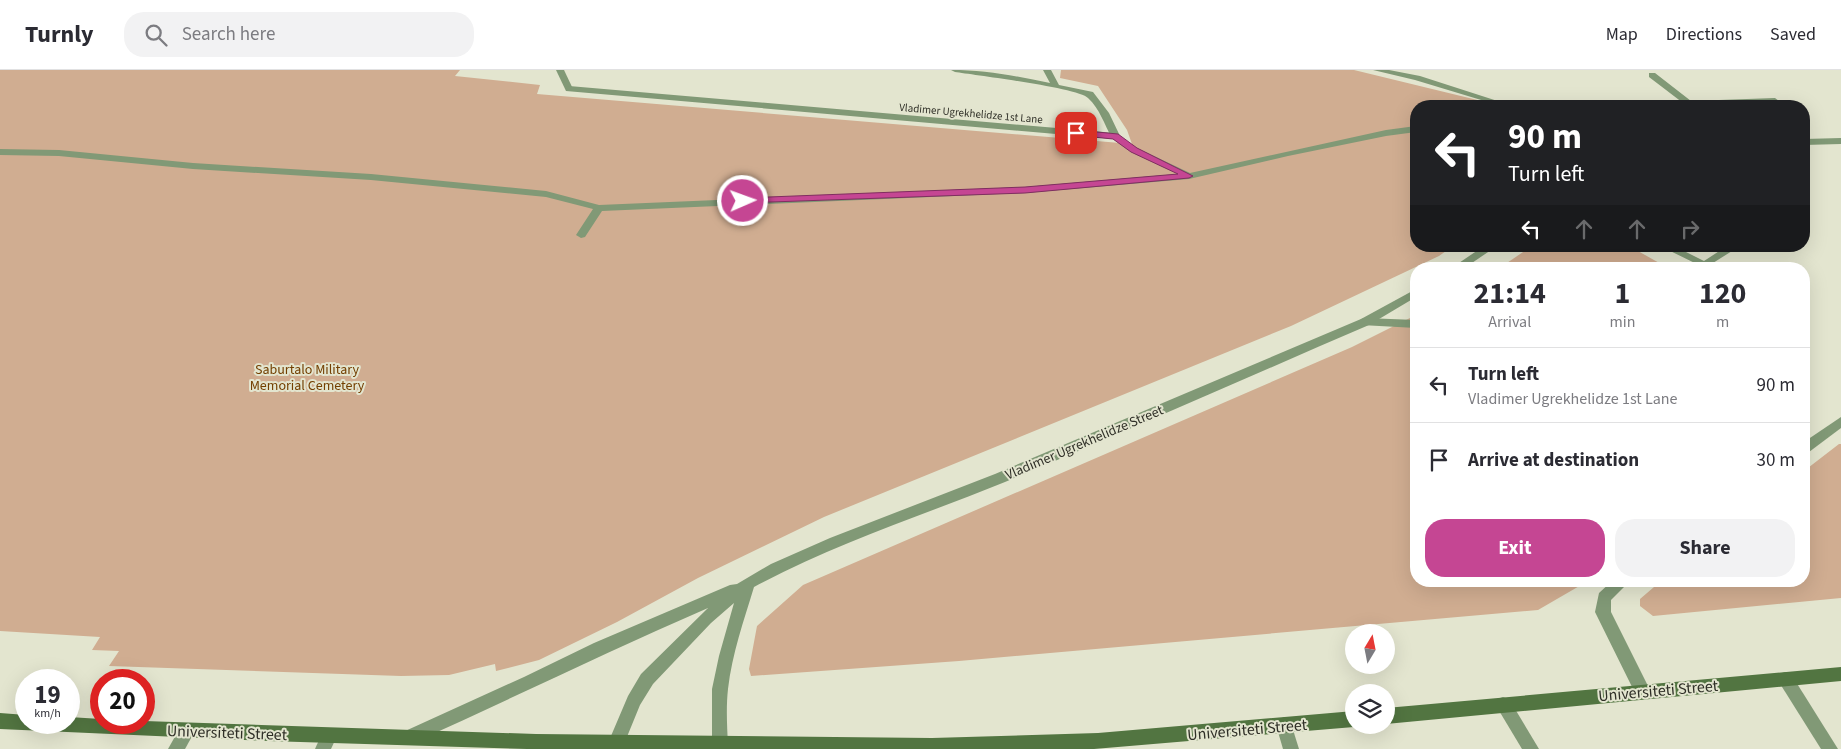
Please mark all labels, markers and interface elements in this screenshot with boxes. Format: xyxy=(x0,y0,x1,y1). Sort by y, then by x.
search box xyxy=(124,12,474,57)
text: Turnly xyxy=(25,17,94,52)
icon: search xyxy=(142,21,170,49)
text: Search here xyxy=(182,21,275,48)
text: Map xyxy=(1606,22,1638,47)
text: Directions xyxy=(1666,22,1742,47)
text: Saved xyxy=(1770,22,1816,47)
street label: Vladimer Ugrekhelidze 1st Lane xyxy=(899,100,1044,127)
pin xyxy=(1055,112,1097,154)
text: 90 m xyxy=(1508,112,1582,162)
icon: arrive xyxy=(1062,119,1090,147)
icon: left xyxy=(1425,120,1490,185)
text: Turn left xyxy=(1508,158,1584,190)
position arrow xyxy=(716,174,768,226)
icon: left xyxy=(1517,215,1545,243)
icon: ahead xyxy=(1570,215,1598,243)
icon: ahead xyxy=(1623,215,1651,243)
icon: right xyxy=(1676,215,1704,243)
text: 21:14 xyxy=(1474,272,1546,315)
text: 1 xyxy=(1614,272,1630,315)
text: 120 xyxy=(1699,272,1746,315)
text: Arrival xyxy=(1488,311,1531,333)
text: min xyxy=(1609,311,1635,333)
text: m xyxy=(1716,311,1729,333)
park label: Saburtalo Military Memorial Cemetery xyxy=(250,360,365,396)
text: Turn left xyxy=(1468,361,1539,388)
icon: left xyxy=(1425,371,1453,399)
text: 90 m xyxy=(1757,372,1795,399)
text: Vladimer Ugrekhelidze 1st Lane xyxy=(1468,388,1677,410)
street label: Vladimer Ugrekhelidze Street xyxy=(1002,400,1167,485)
icon: arrive xyxy=(1425,446,1453,474)
text: Arrive at destination xyxy=(1468,447,1639,474)
text: 30 m xyxy=(1757,447,1795,474)
button: Exit xyxy=(1425,519,1605,577)
button: Share xyxy=(1615,519,1795,577)
north arrow xyxy=(1345,624,1395,674)
map controls xyxy=(1345,624,1395,734)
speed limit sign: 20 xyxy=(90,669,155,734)
street label: Universiteti Street xyxy=(1597,675,1719,707)
text: 19 xyxy=(34,677,61,713)
button: layers xyxy=(1345,684,1395,734)
text: km/h xyxy=(34,705,61,722)
street label: Universiteti Street xyxy=(1186,714,1308,746)
street label: Universiteti Street xyxy=(167,720,288,746)

